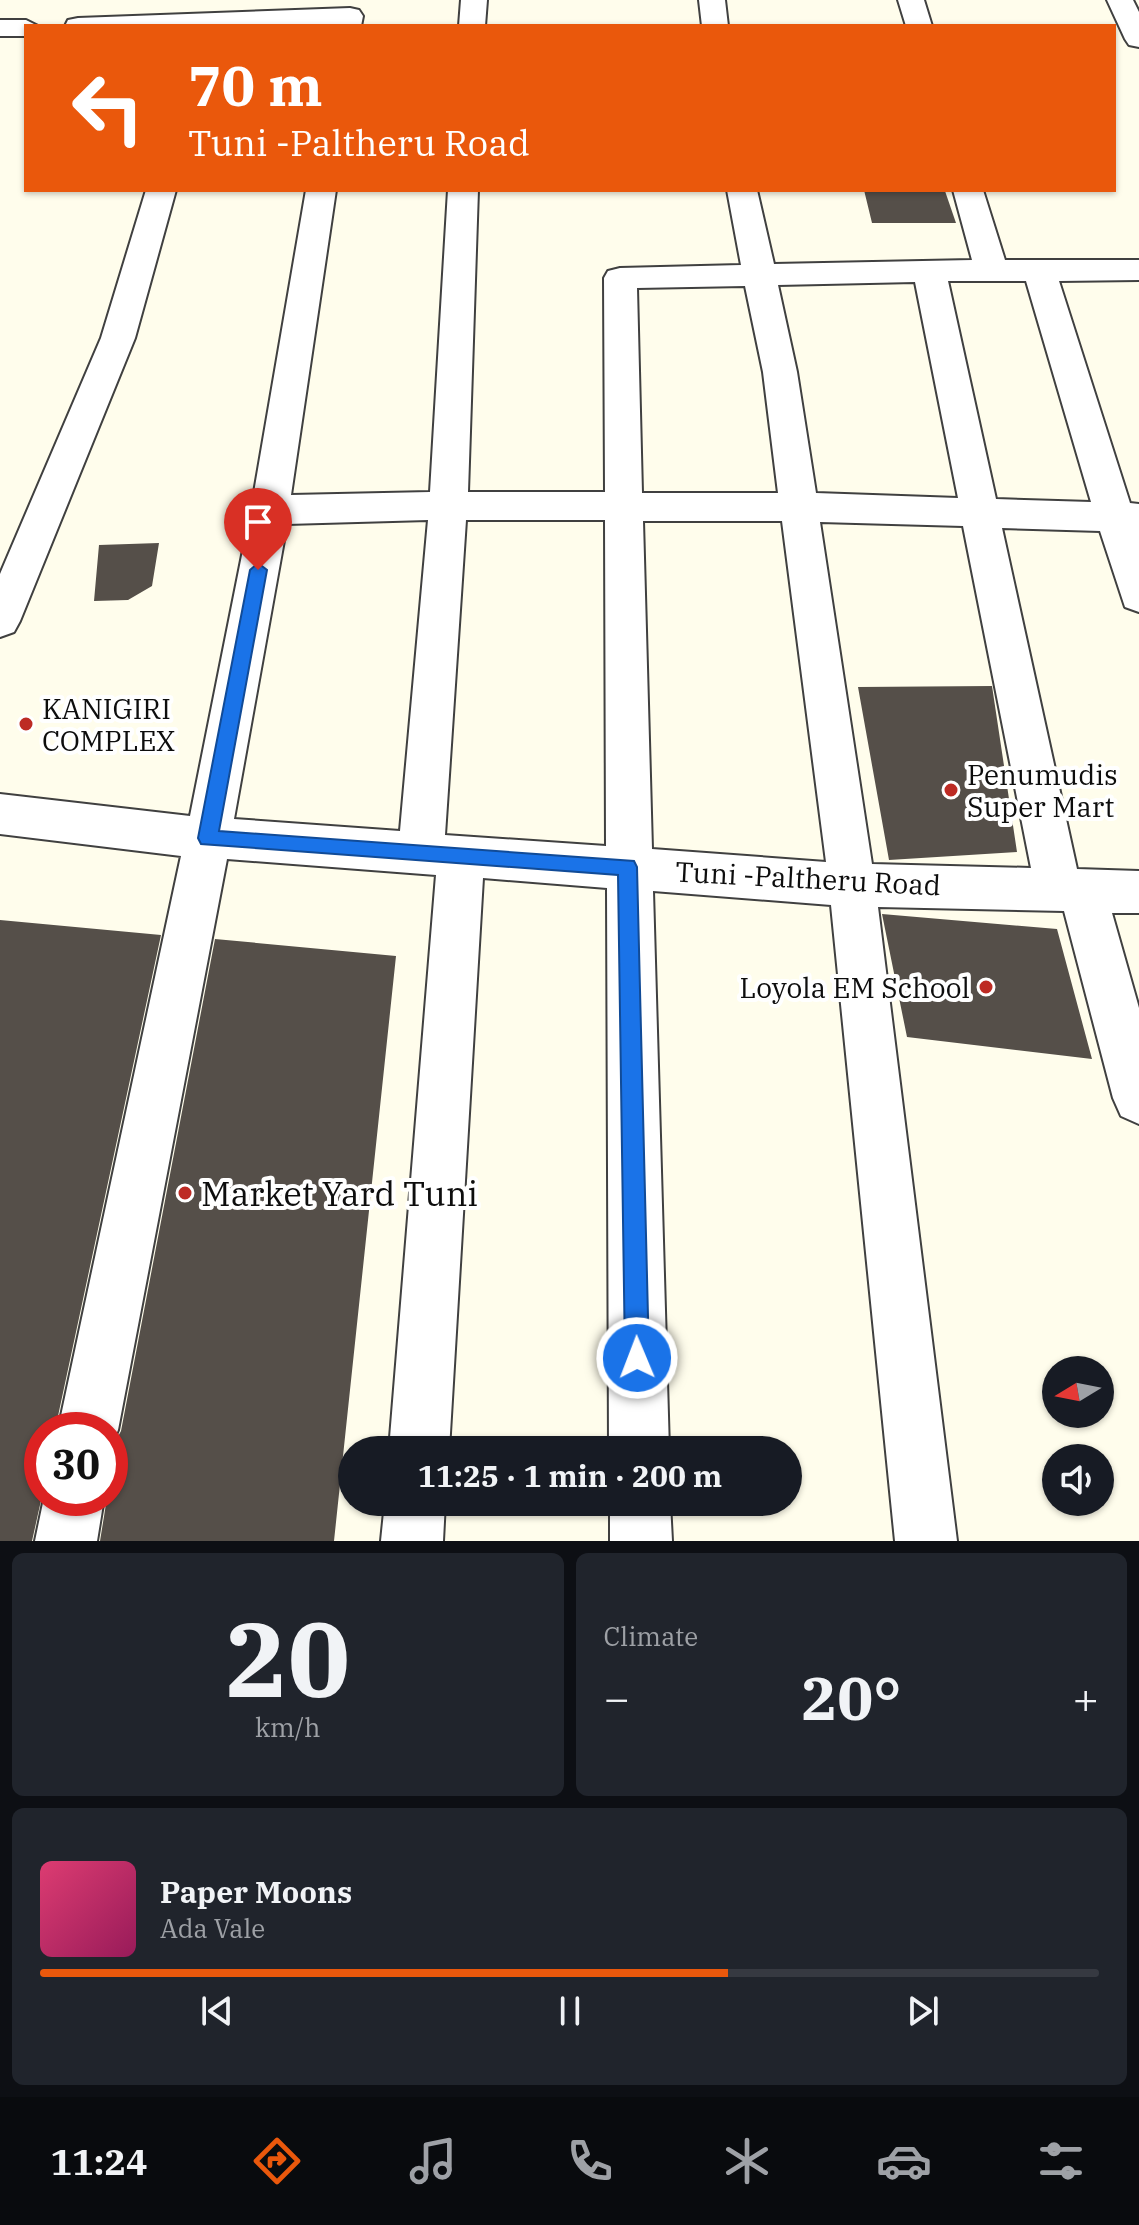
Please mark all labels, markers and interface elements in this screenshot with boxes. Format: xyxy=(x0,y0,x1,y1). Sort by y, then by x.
text: 70 m xyxy=(188,49,323,121)
icon: left xyxy=(56,56,160,160)
text: Tuni -Paltheru Road xyxy=(188,119,530,166)
pin xyxy=(224,488,292,570)
icon: arrive xyxy=(236,500,280,544)
place label: KANIGIRI COMPLEX xyxy=(42,690,175,759)
marker: KANIGIRI COMPLEX xyxy=(17,715,35,733)
place label: Penumudis Super Mart xyxy=(967,756,1118,825)
marker: Penumudis Super Mart xyxy=(942,781,960,799)
street label: Tuni -Paltheru Road xyxy=(674,853,942,903)
place label: Loyola EM School xyxy=(740,969,970,1006)
marker: Loyola EM School xyxy=(977,978,995,996)
place label: Market Yard Tuni xyxy=(201,1171,478,1215)
marker: Market Yard Tuni xyxy=(176,1184,194,1202)
position arrow xyxy=(595,1316,679,1400)
north arrow xyxy=(1042,1356,1114,1428)
map controls xyxy=(1042,1356,1114,1516)
speed limit sign: 30 xyxy=(24,1412,128,1516)
button: sound xyxy=(1042,1444,1114,1516)
text: 11:25 · 1 min · 200 m xyxy=(418,1456,722,1495)
text: 20 xyxy=(225,1590,350,1726)
text: Climate xyxy=(604,1619,698,1653)
text: 20° xyxy=(801,1658,901,1737)
text: − xyxy=(604,1669,630,1726)
text: + xyxy=(1073,1669,1099,1726)
text: km/h xyxy=(255,1710,321,1744)
text: Paper Moons xyxy=(160,1872,352,1911)
text: Ada Vale xyxy=(160,1911,265,1945)
icon: previous xyxy=(195,1989,239,2033)
icon: pause xyxy=(548,1989,592,2033)
icon: next xyxy=(901,1989,945,2033)
icon: directions xyxy=(249,2133,305,2189)
icon: music xyxy=(405,2133,461,2189)
icon: phone xyxy=(562,2133,618,2189)
icon: climate xyxy=(719,2133,775,2189)
icon: car xyxy=(876,2133,932,2189)
icon: filters xyxy=(1033,2133,1089,2189)
text: 11:24 xyxy=(50,2138,148,2185)

